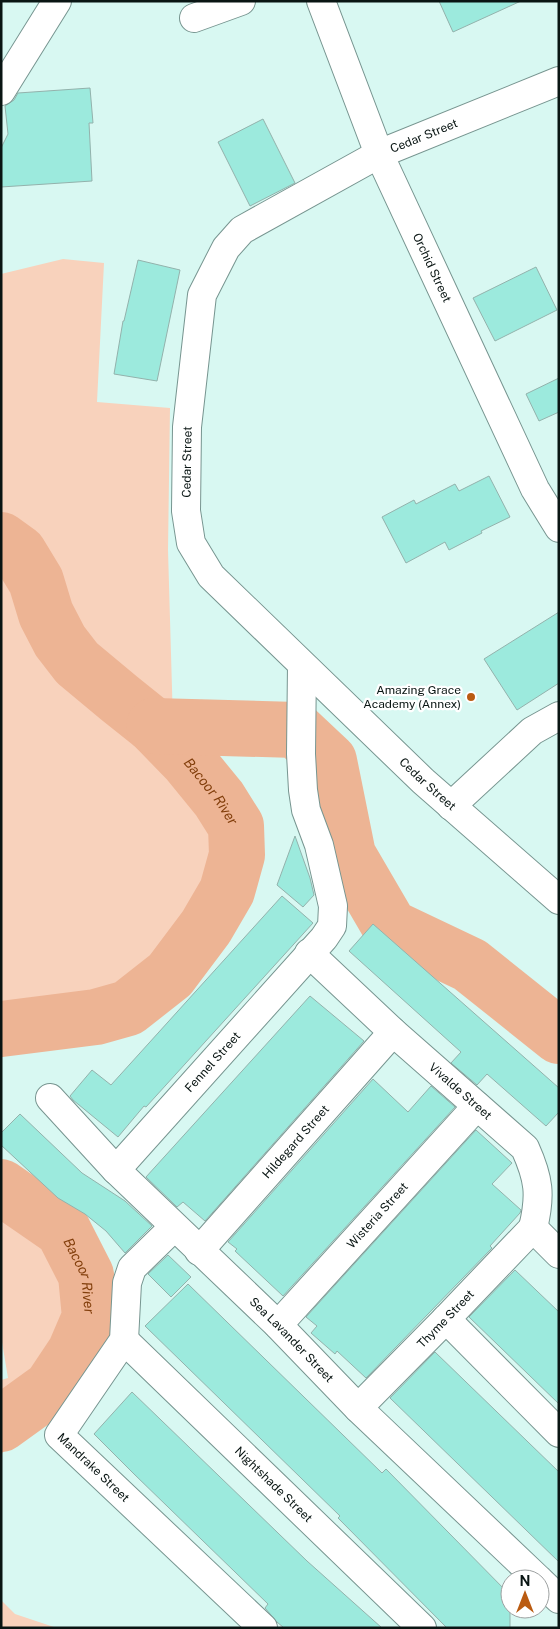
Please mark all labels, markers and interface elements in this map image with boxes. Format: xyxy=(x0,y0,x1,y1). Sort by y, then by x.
street label: Cedar Street xyxy=(388,116,460,156)
street label: Orchid Street xyxy=(410,231,454,305)
street label: Cedar Street xyxy=(179,426,195,498)
place label: Amazing Grace Academy (Annex) xyxy=(363,683,461,711)
marker: Amazing Grace Academy (Annex) xyxy=(465,691,477,703)
water label: Bacoor River xyxy=(181,755,242,828)
street label: Cedar Street xyxy=(396,755,459,814)
street label: Fennel Street xyxy=(182,1029,244,1095)
street label: Vivalde Street xyxy=(426,1060,495,1123)
street label: Hildegard Street xyxy=(260,1102,332,1181)
street label: Wisteria Street xyxy=(344,1179,411,1251)
water label: Bacoor River xyxy=(60,1235,98,1315)
street label: Thyme Street xyxy=(414,1287,477,1351)
street label: Sea Lavander Street xyxy=(247,1295,337,1386)
street label: Mandrake Street xyxy=(54,1430,132,1505)
street label: Nightshade Street xyxy=(232,1444,315,1525)
north arrow xyxy=(500,1569,550,1619)
text: N xyxy=(520,1573,530,1589)

